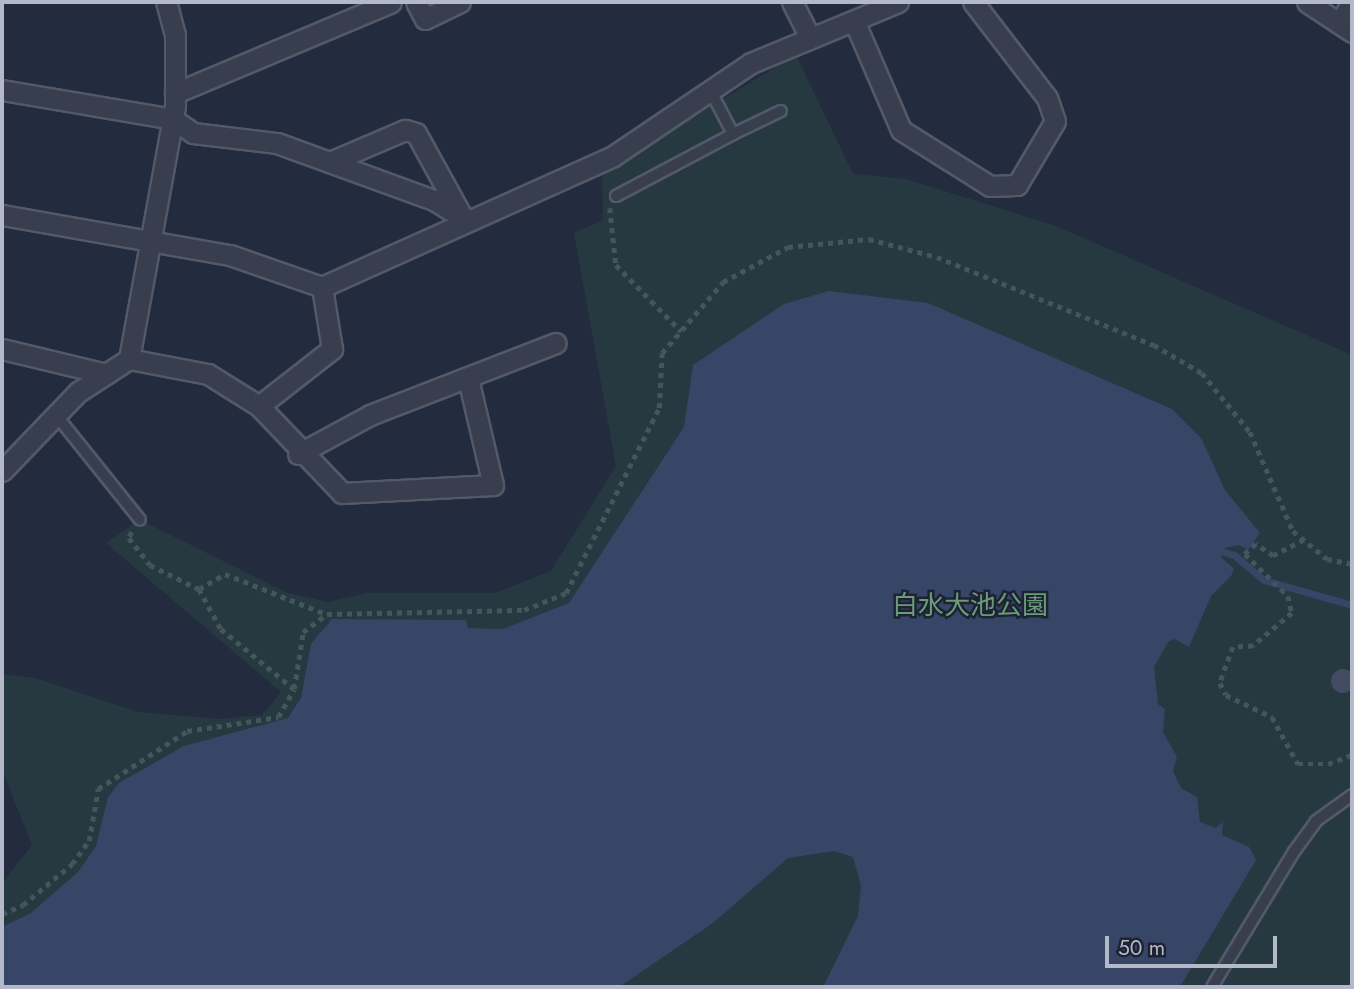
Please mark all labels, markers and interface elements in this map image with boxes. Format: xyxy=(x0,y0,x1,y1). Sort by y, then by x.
park label: 白水大池公園 xyxy=(892,590,1048,622)
scale bar xyxy=(1109,922,1280,966)
text: 50 m xyxy=(1118,933,1165,963)

